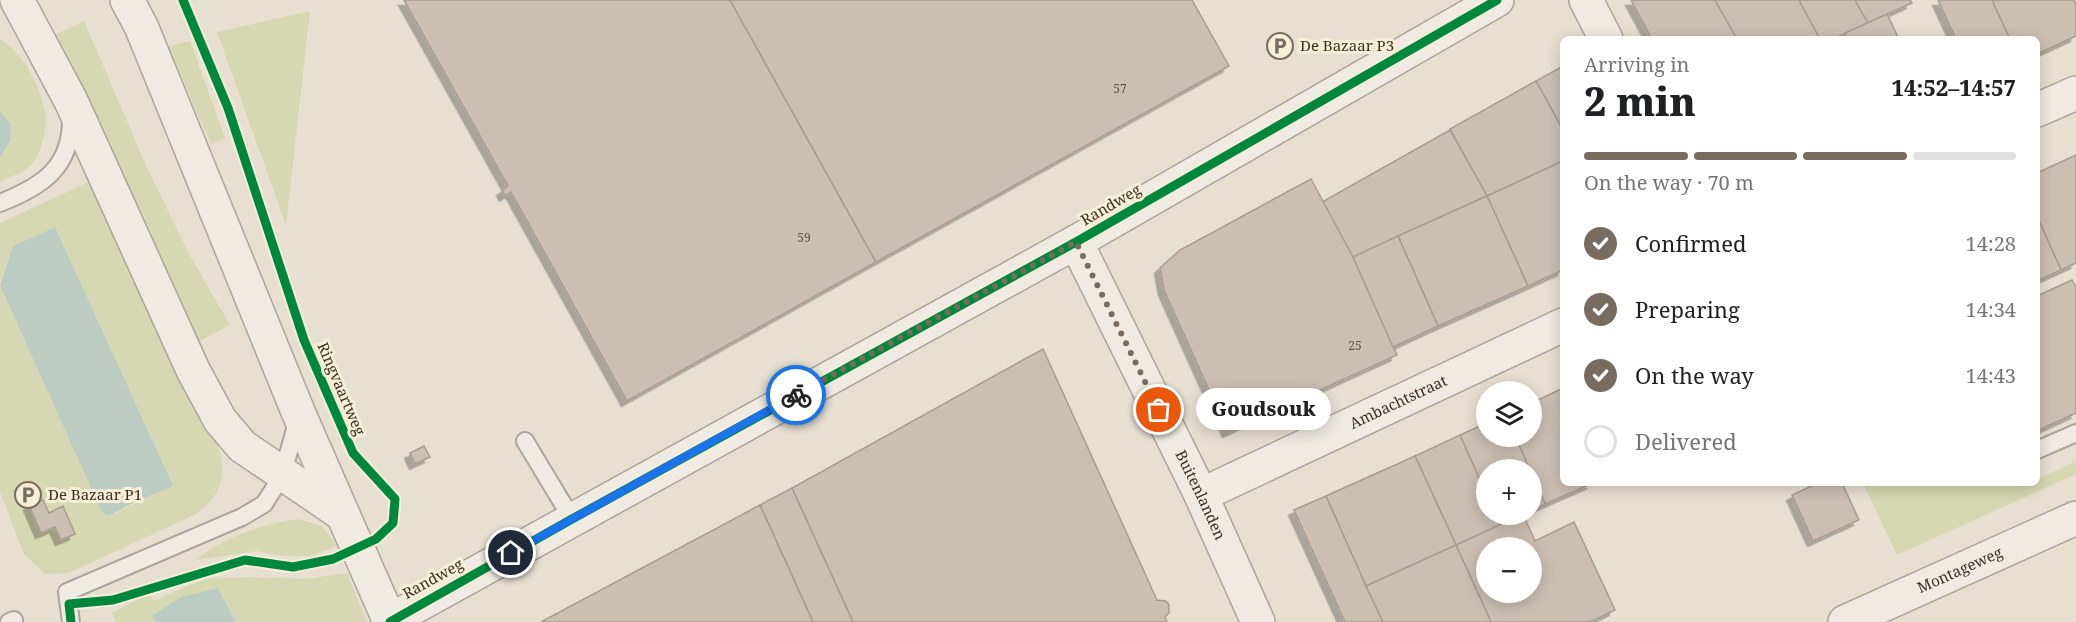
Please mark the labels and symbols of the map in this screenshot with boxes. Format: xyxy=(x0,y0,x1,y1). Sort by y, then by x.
parking icon: De Bazaar P3 xyxy=(1265,31,1295,61)
place label: De Bazaar P3 xyxy=(1300,35,1394,55)
house number: 57 xyxy=(1113,80,1127,97)
street label: Randweg xyxy=(1077,179,1144,229)
house number: 59 xyxy=(797,229,811,246)
house number: 25 xyxy=(1348,337,1362,354)
street label: Ringvaartweg xyxy=(313,339,371,438)
courier xyxy=(766,365,826,425)
street label: Ambachtstraat xyxy=(1346,370,1450,433)
pin xyxy=(1133,384,1184,435)
callout: Goudsouk xyxy=(1195,389,1330,431)
street label: Buitenlanden xyxy=(1171,447,1231,543)
parking icon: De Bazaar P1 xyxy=(13,480,43,510)
place label: De Bazaar P1 xyxy=(48,484,142,504)
pin xyxy=(485,527,536,578)
street label: Montageweg xyxy=(1914,541,2005,597)
street label: Randweg xyxy=(399,553,466,603)

